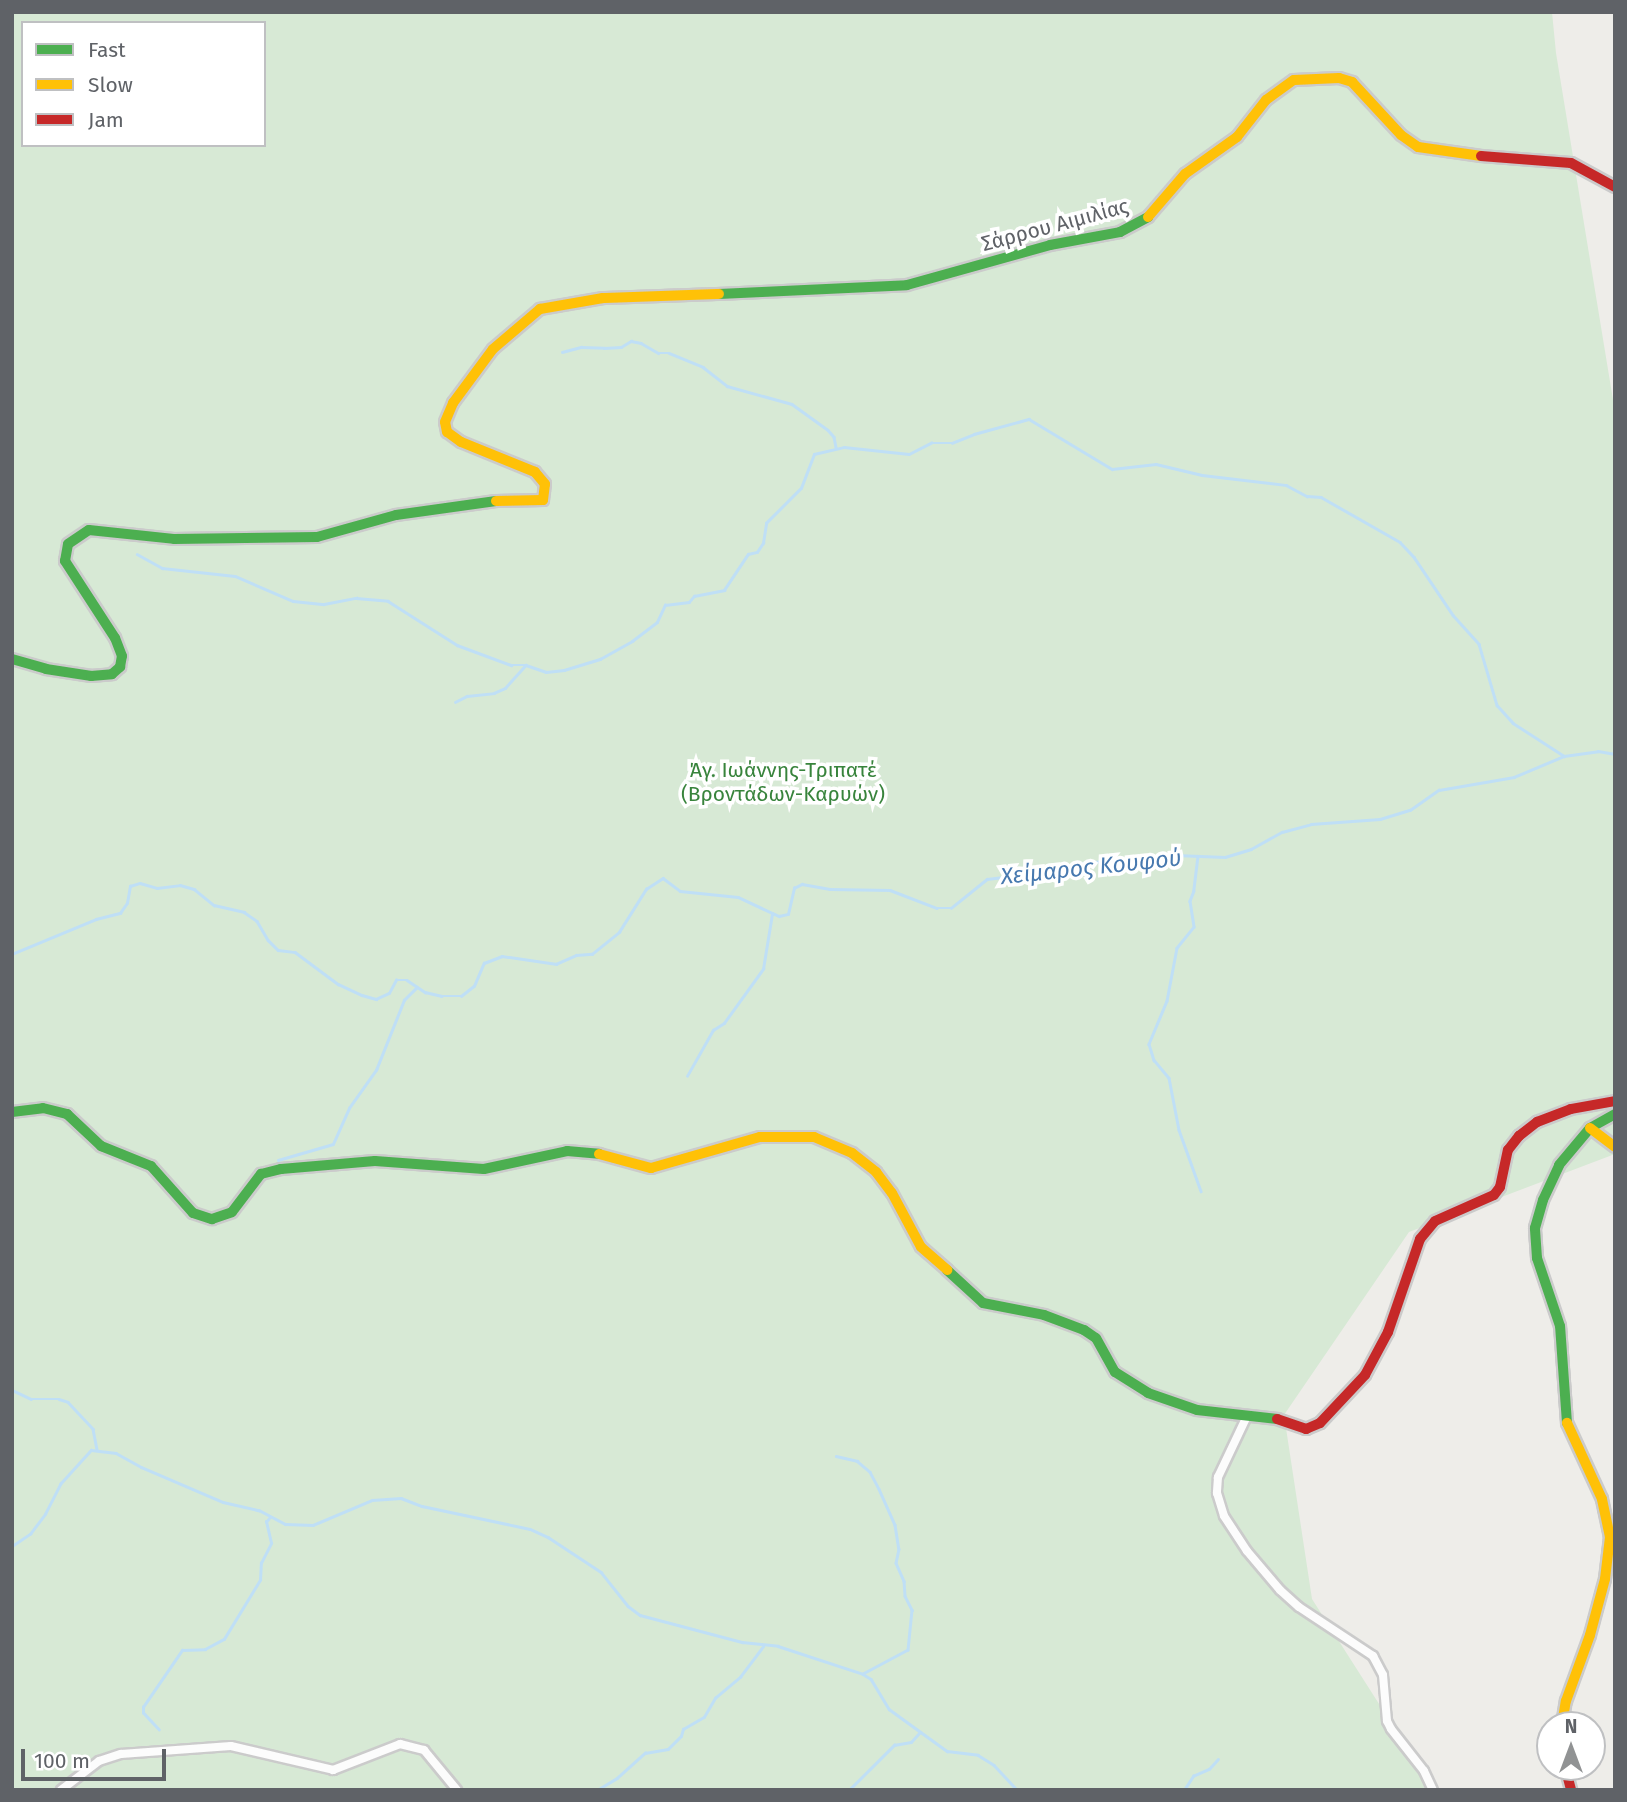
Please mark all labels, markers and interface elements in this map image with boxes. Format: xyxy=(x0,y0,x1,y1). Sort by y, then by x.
legend xyxy=(21,21,266,147)
text: Fast xyxy=(88,37,126,63)
text: Slow xyxy=(88,72,133,98)
text: Jam xyxy=(88,107,124,133)
street label: Σάρρου Αιμιλίας xyxy=(979,193,1131,257)
park label: Άγ. Ιωάννης-Τριπατέ (Βροντάδων-Καρυών) xyxy=(681,757,885,807)
water label: Χείμαρος Κουφού xyxy=(999,844,1183,890)
north arrow xyxy=(1536,1711,1606,1781)
text: N xyxy=(1565,1715,1577,1738)
scale bar xyxy=(24,1736,170,1780)
text: 100 m xyxy=(34,1748,90,1774)

